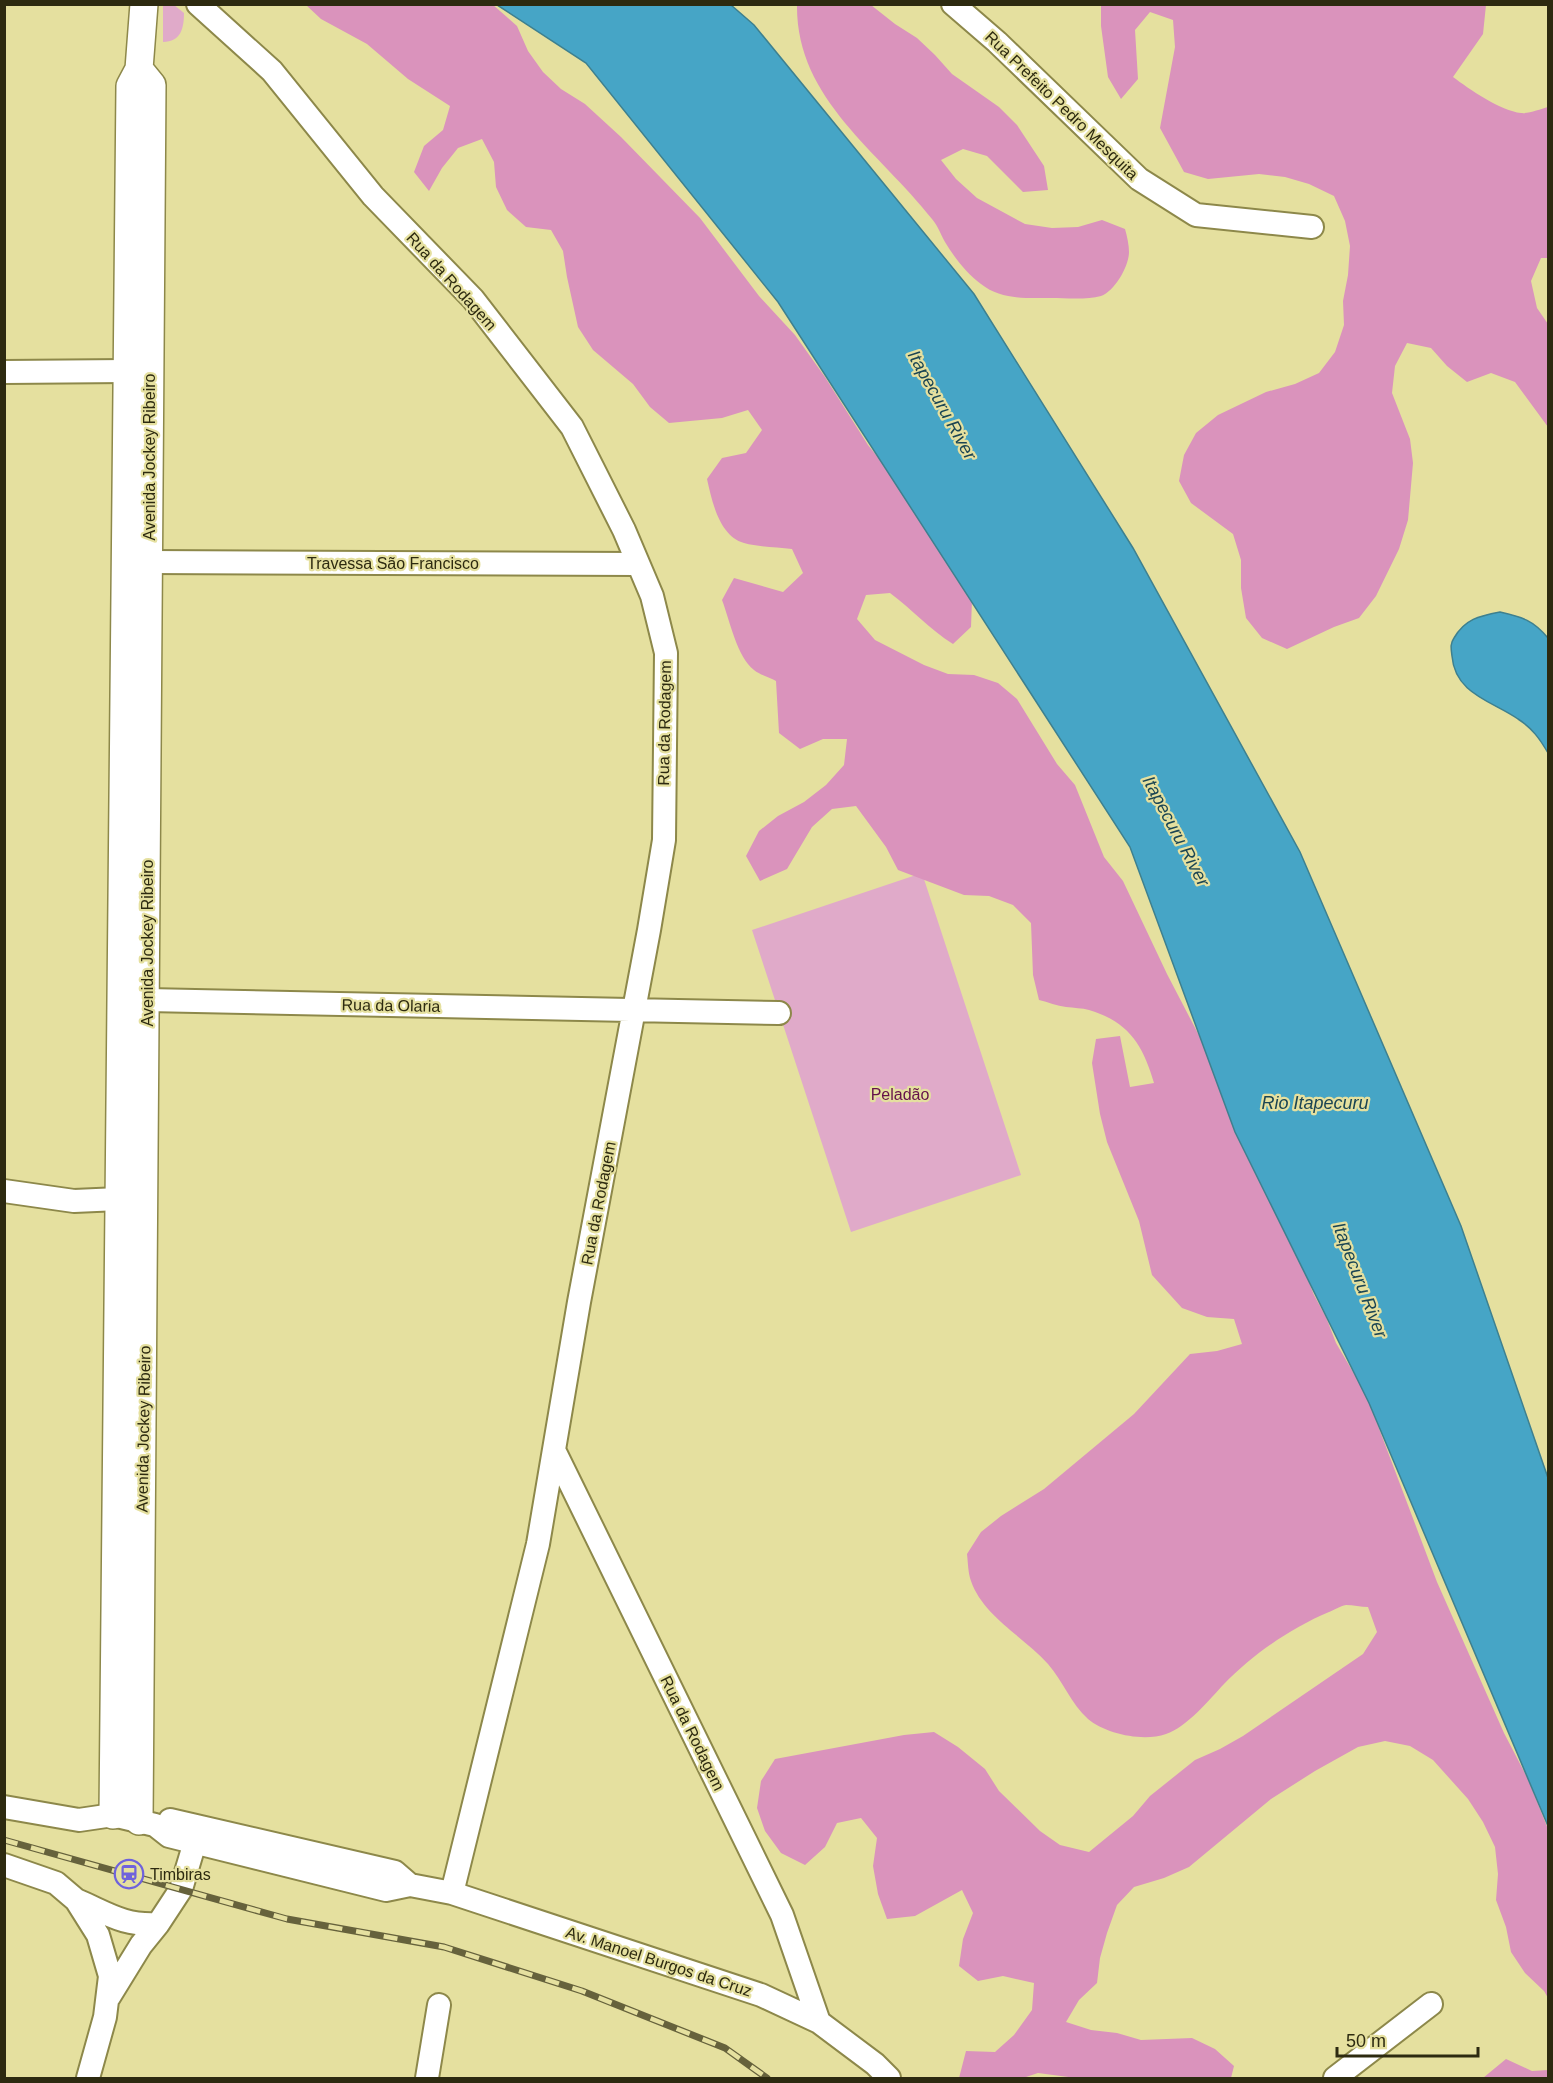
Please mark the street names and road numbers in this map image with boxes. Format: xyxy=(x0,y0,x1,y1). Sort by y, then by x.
street label: Rua Prefeito Pedro Mesquita xyxy=(982,28,1142,183)
street label: Rua da Rodagem xyxy=(403,229,500,334)
street label: Avenida Jockey Ribeiro xyxy=(141,373,158,540)
street label: Travessa São Francisco xyxy=(307,555,479,572)
street label: Rua da Rodagem xyxy=(655,660,674,786)
street label: Avenida Jockey Ribeiro xyxy=(139,859,156,1026)
street label: Rua da Olaria xyxy=(341,996,441,1015)
street label: Rua da Rodagem xyxy=(578,1140,619,1266)
street label: Avenida Jockey Ribeiro xyxy=(134,1345,153,1513)
street label: Rua da Rodagem xyxy=(657,1673,728,1793)
street label: Av. Manoel Burgos da Cruz xyxy=(564,1923,754,2000)

